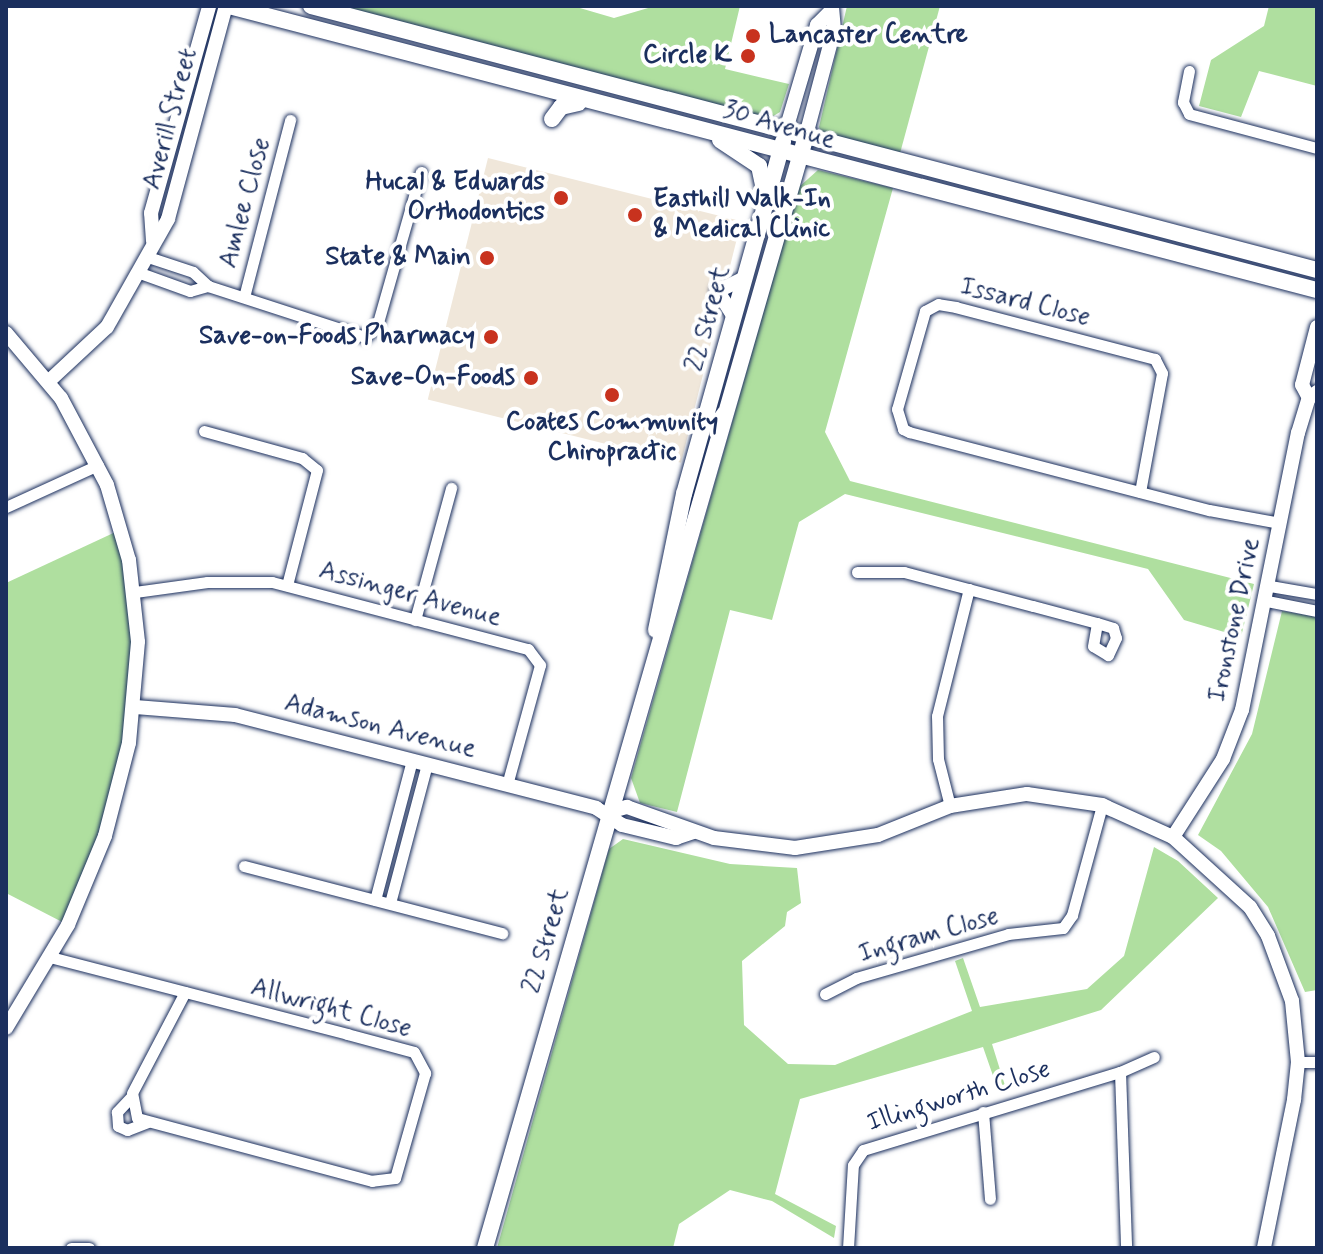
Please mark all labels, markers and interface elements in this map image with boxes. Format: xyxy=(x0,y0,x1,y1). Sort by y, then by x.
place label: Lancaster Centre xyxy=(769,20,965,52)
marker: Lancaster Centre xyxy=(744,27,762,45)
place label: Circle K xyxy=(642,40,732,72)
street label: Averill Street xyxy=(137,43,205,195)
marker: Circle K xyxy=(739,47,757,65)
street label: 30 Avenue xyxy=(719,95,839,157)
street label: Amlee Close xyxy=(214,134,278,272)
place label: Hucal & Edwards Orthodontics xyxy=(366,167,545,228)
place label: Easthill Walk-In & Medical Clinic xyxy=(653,184,834,246)
marker: Hucal & Edwards Orthodontics xyxy=(552,189,570,207)
marker: Easthill Walk-In & Medical Clinic xyxy=(624,204,646,226)
place label: State & Main xyxy=(325,242,471,274)
marker: State & Main xyxy=(478,249,496,267)
street label: 22 Street xyxy=(680,263,738,375)
street label: Issard Close xyxy=(955,271,1095,335)
place label: Save-on-Foods Pharmacy xyxy=(199,321,475,353)
marker: Save-on-Foods Pharmacy xyxy=(482,328,500,346)
place label: Save-On-Foods xyxy=(351,362,515,394)
marker: Save-On-Foods xyxy=(522,369,540,387)
marker: Coates Community Chiropractic xyxy=(603,386,621,404)
place label: Coates Community Chiropractic xyxy=(506,407,718,468)
street label: Ironstone Drive xyxy=(1203,536,1267,704)
street label: Assinger Avenue xyxy=(315,555,505,635)
street label: Adamson Avenue xyxy=(285,689,475,765)
street label: 22 Street xyxy=(517,885,577,997)
street label: Ingram Close xyxy=(853,901,1005,971)
street label: Allwright Close xyxy=(245,972,417,1046)
street label: Illingworth Close xyxy=(864,1054,1054,1140)

